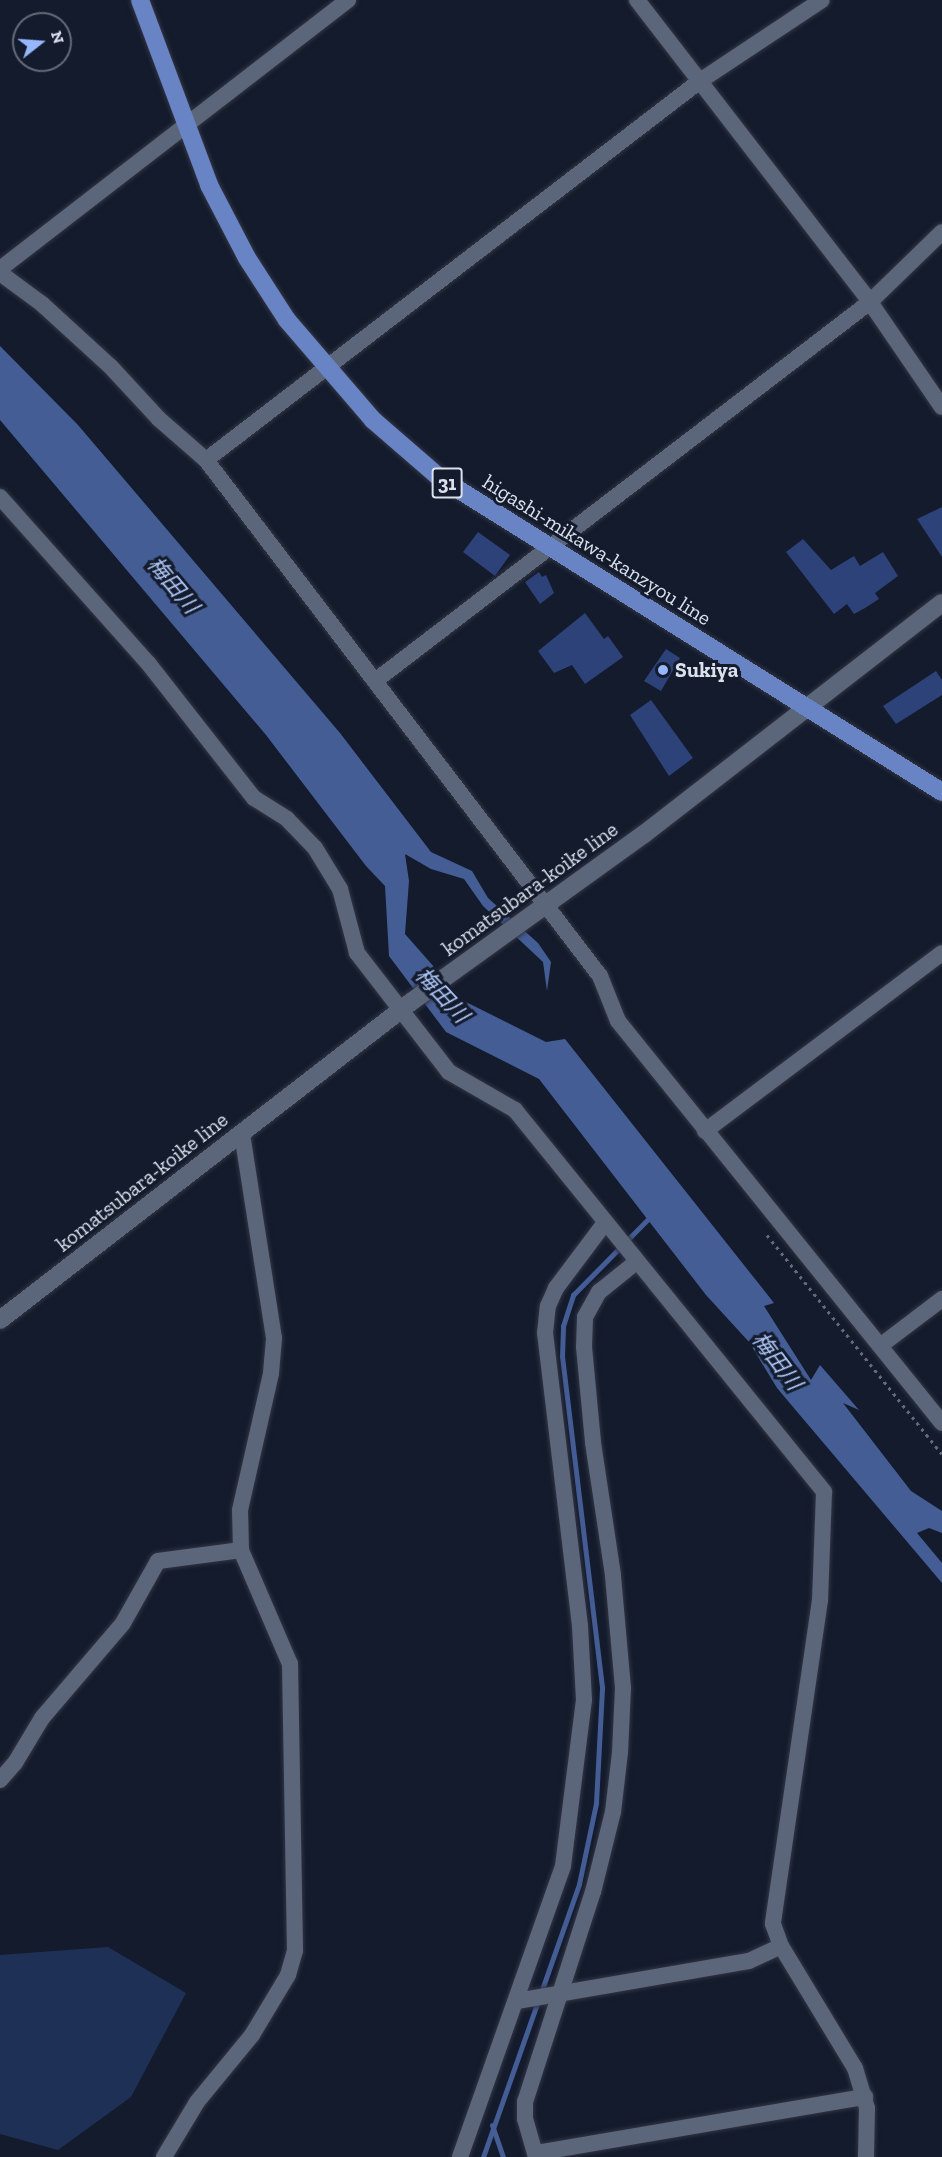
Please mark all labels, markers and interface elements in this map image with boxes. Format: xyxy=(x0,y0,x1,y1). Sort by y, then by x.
north arrow xyxy=(12,12,72,72)
text: N xyxy=(47,29,69,46)
road number: 31 xyxy=(430,466,464,500)
street label: higashi-mikawa-kanzyou line xyxy=(478,469,716,631)
water label: 梅田川 xyxy=(142,551,204,619)
place label: Sukiya xyxy=(675,657,738,683)
marker: Sukiya xyxy=(656,663,670,677)
street label: komatsubara-koike line xyxy=(437,817,623,961)
water label: 梅田川 xyxy=(410,962,474,1028)
street label: komatsubara-koike line xyxy=(51,1107,233,1257)
water label: 梅田川 xyxy=(747,1327,807,1395)

